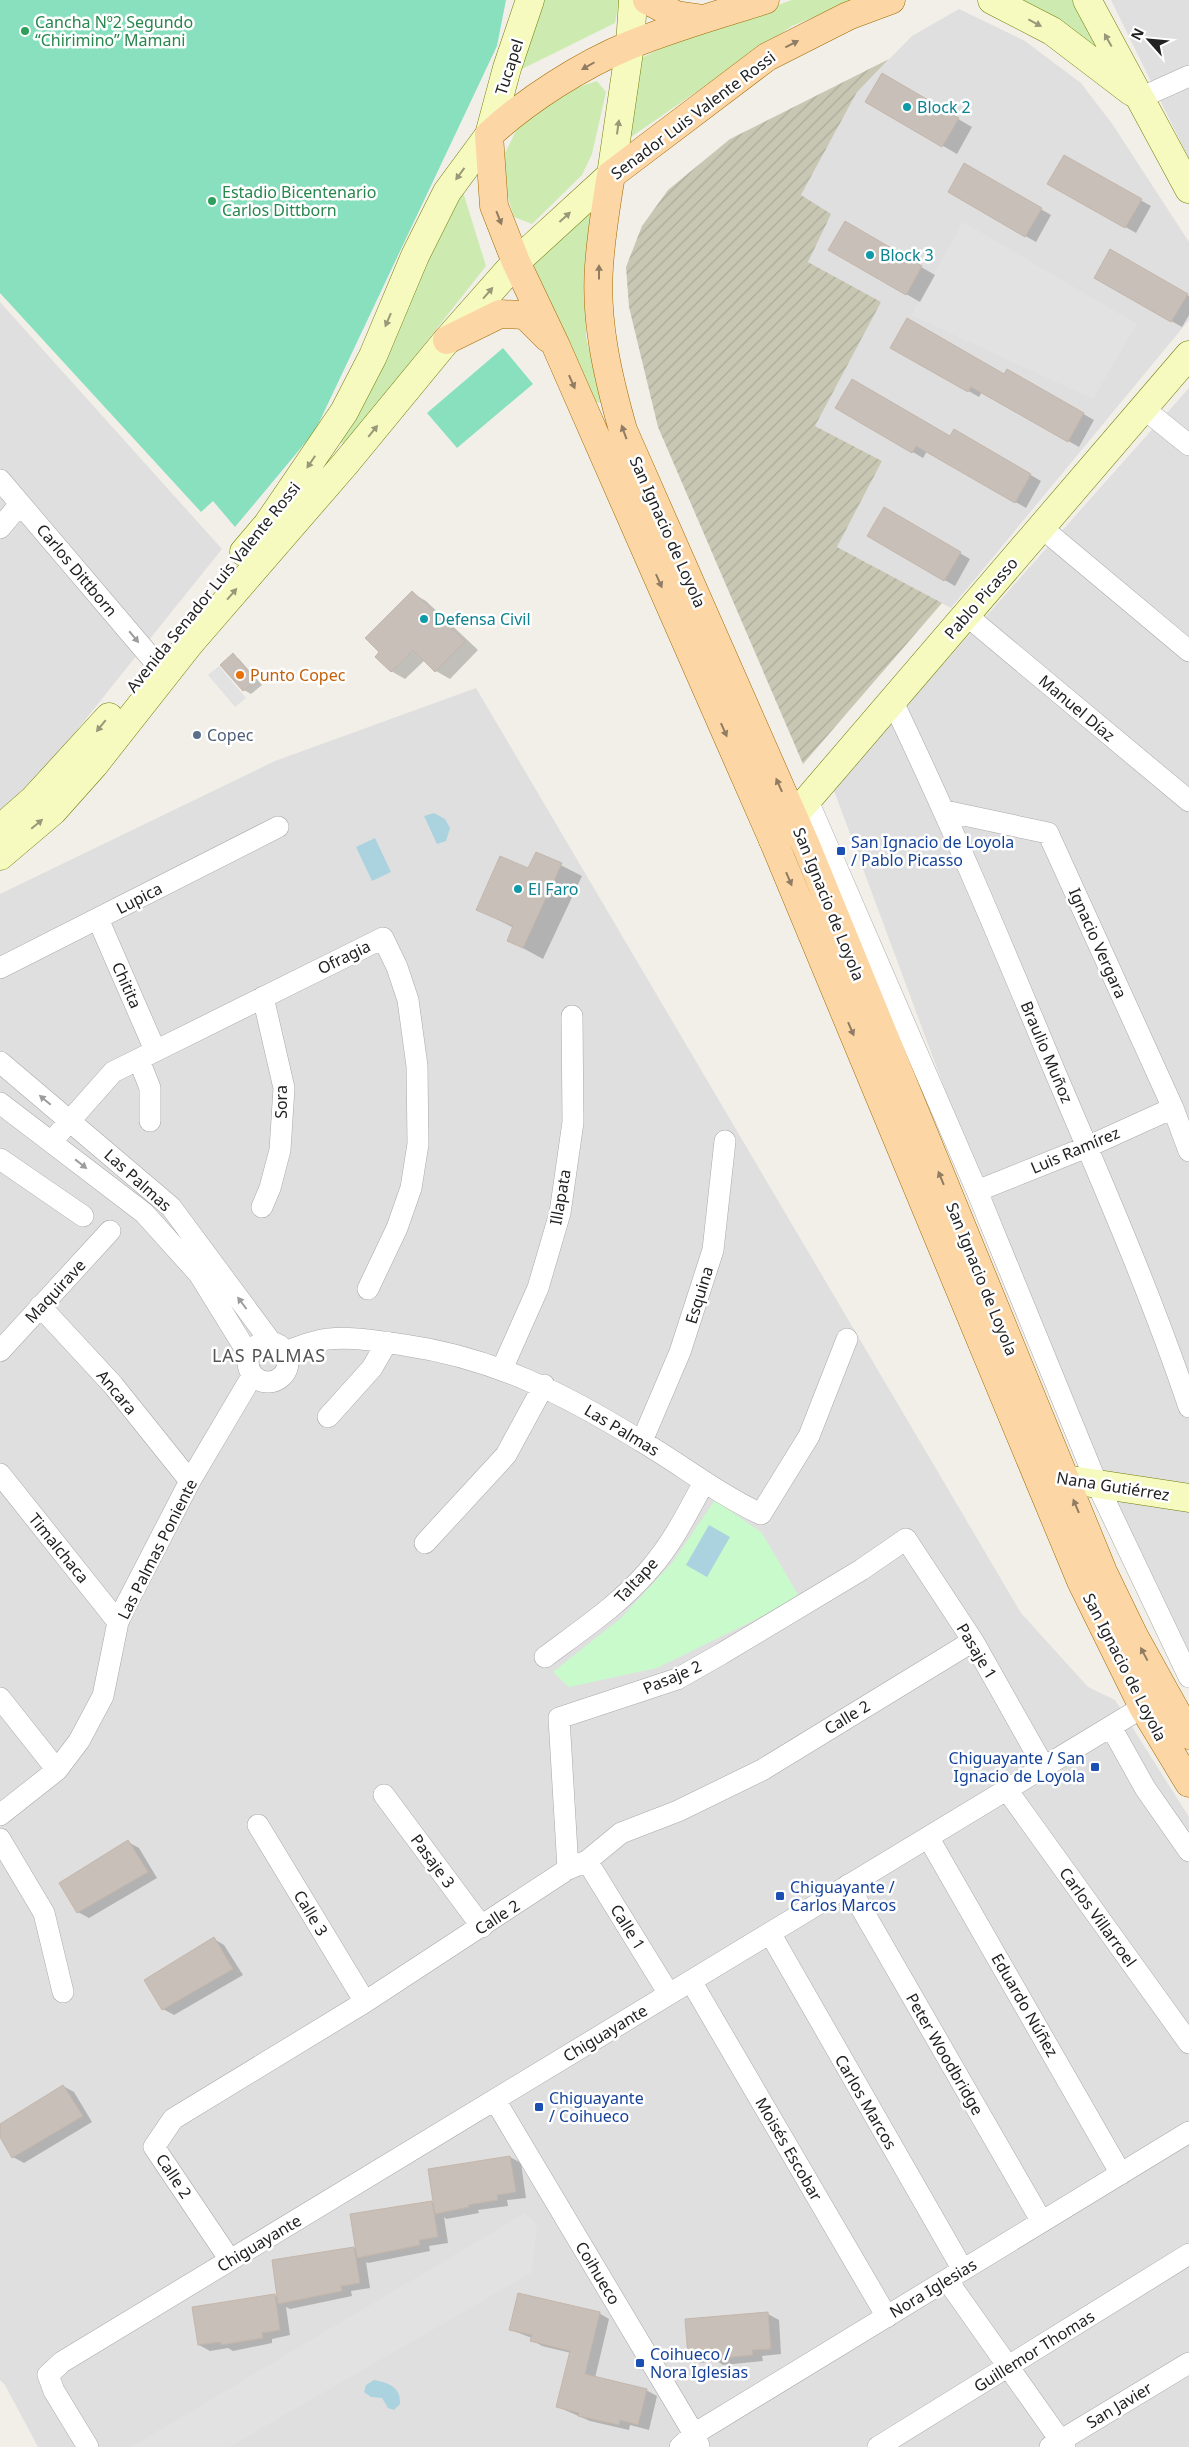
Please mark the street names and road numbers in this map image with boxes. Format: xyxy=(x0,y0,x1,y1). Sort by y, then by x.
street label: Tucapel xyxy=(490,36,528,98)
street label: Senador Luis Valente Rossi xyxy=(606,46,780,184)
street label: San Ignacio de Loyola xyxy=(625,453,711,611)
street label: Avenida Senador Luis Valente Rossi xyxy=(121,477,305,697)
street label: Carlos Dittborn xyxy=(32,519,122,621)
street label: Pablo Picasso xyxy=(939,552,1023,644)
street label: Manuel Díaz xyxy=(1034,670,1120,746)
street label: San Ignacio de Loyola xyxy=(788,824,870,984)
street label: Lupica xyxy=(112,877,166,919)
street label: Ignacio Vergara xyxy=(1064,884,1132,1002)
street label: Ofragia xyxy=(314,935,374,979)
street label: Chitita xyxy=(107,958,147,1012)
street label: Braulio Muñoz xyxy=(1016,998,1078,1106)
street label: Sora xyxy=(270,1085,292,1119)
street label: Luis Ramírez xyxy=(1027,1121,1123,1179)
street label: Las Palmas xyxy=(100,1144,176,1216)
street label: Illapata xyxy=(544,1167,576,1227)
street label: San Ignacio de Loyola xyxy=(941,1199,1023,1359)
street label: Maquirave xyxy=(20,1254,90,1328)
street label: Esquina xyxy=(680,1263,718,1327)
street label: Ancara xyxy=(92,1365,142,1419)
street label: Las Palmas xyxy=(581,1399,663,1461)
street label: Nana Gutiérrez xyxy=(1055,1466,1171,1506)
street label: Las Palmas Poniente xyxy=(112,1475,202,1623)
street label: Timalchaca xyxy=(24,1508,94,1588)
street label: Taltape xyxy=(609,1553,663,1607)
street label: San Ignacio de Loyola xyxy=(1078,1589,1172,1745)
street label: Pasaje 1 xyxy=(952,1619,1002,1683)
street label: Pasaje 2 xyxy=(639,1655,705,1699)
street label: Calle 2 xyxy=(820,1695,874,1739)
street label: Pasaje 3 xyxy=(406,1830,460,1892)
street label: Carlos Villarroel xyxy=(1054,1863,1142,1971)
street label: Calle 3 xyxy=(289,1886,333,1940)
street label: Calle 2 xyxy=(470,1894,524,1940)
street label: Calle 1 xyxy=(606,1900,650,1954)
street label: Eduardo Núñez xyxy=(987,1949,1063,2061)
street label: Peter Woodbridge xyxy=(901,1989,989,2119)
street label: Chiguayante xyxy=(559,1999,651,2067)
street label: Carlos Marcos xyxy=(830,2051,902,2153)
street label: Moisés Escobar xyxy=(750,2093,828,2205)
street label: Calle 2 xyxy=(151,2149,197,2203)
street label: Chiguayante xyxy=(213,2209,305,2277)
street label: Coihueco xyxy=(571,2237,625,2309)
street label: Nora Iglesias xyxy=(885,2253,981,2323)
street label: Guillemor Thomas xyxy=(969,2305,1099,2397)
street label: San Javier xyxy=(1082,2377,1156,2433)

